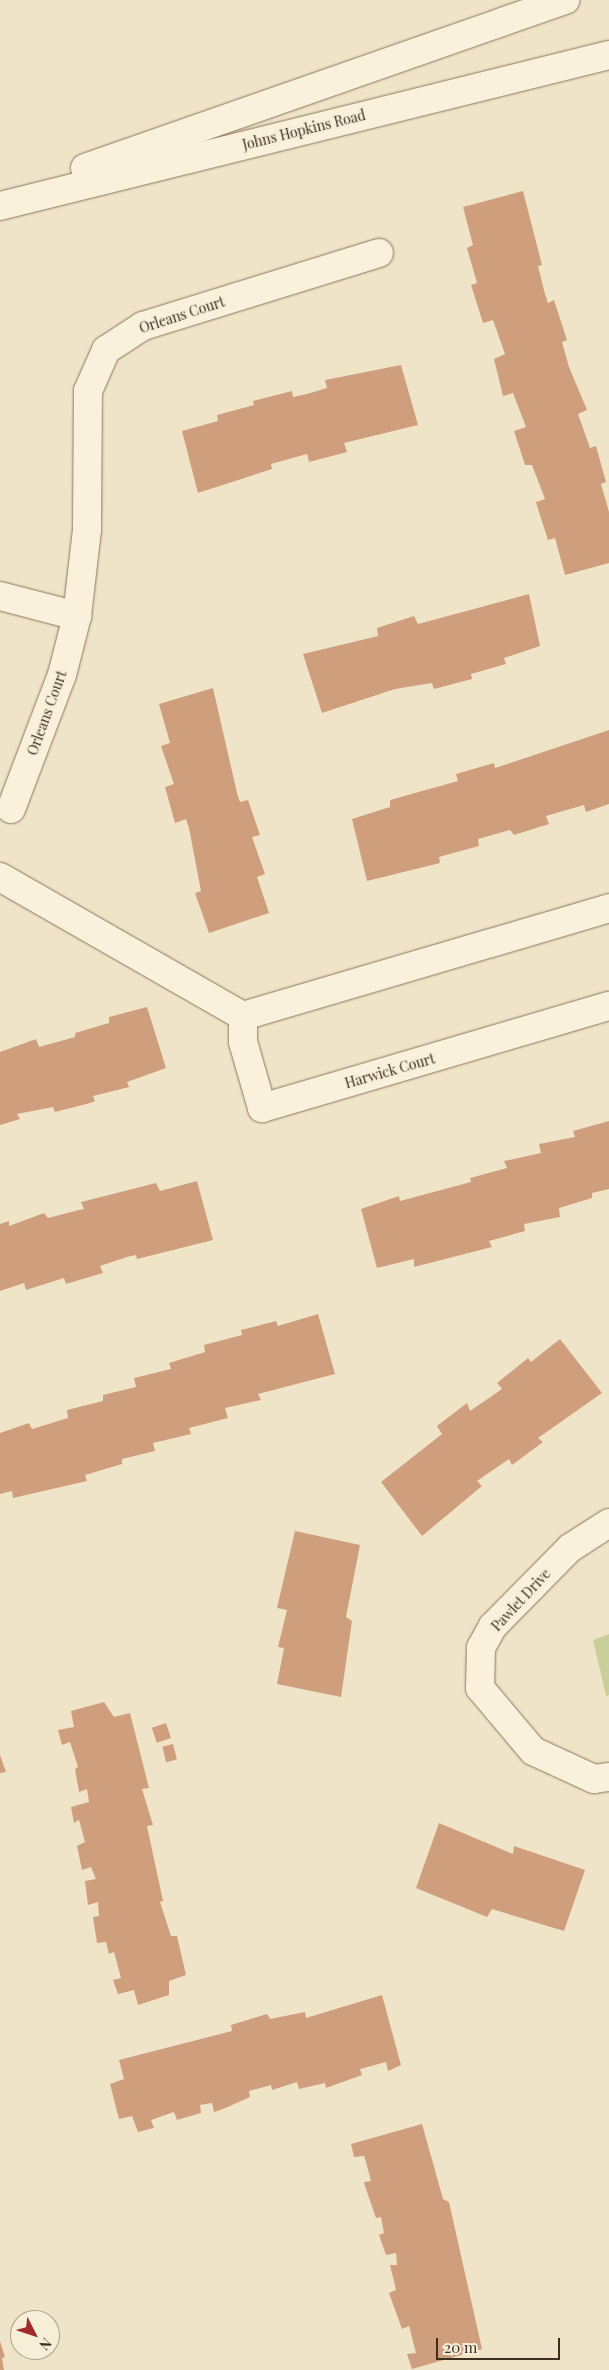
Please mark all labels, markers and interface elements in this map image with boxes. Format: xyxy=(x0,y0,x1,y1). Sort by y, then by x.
street label: Johns Hopkins Road xyxy=(241,107,367,153)
street label: Orleans Court xyxy=(137,293,227,337)
street label: Orleans Court xyxy=(24,668,70,758)
street label: Harwick Court xyxy=(343,1050,437,1092)
street label: Pawlet Drive xyxy=(488,1565,554,1635)
north arrow xyxy=(10,2310,60,2360)
scale bar xyxy=(439,2328,563,2360)
text: N xyxy=(35,2334,56,2355)
text: 20 m xyxy=(444,2337,477,2357)

